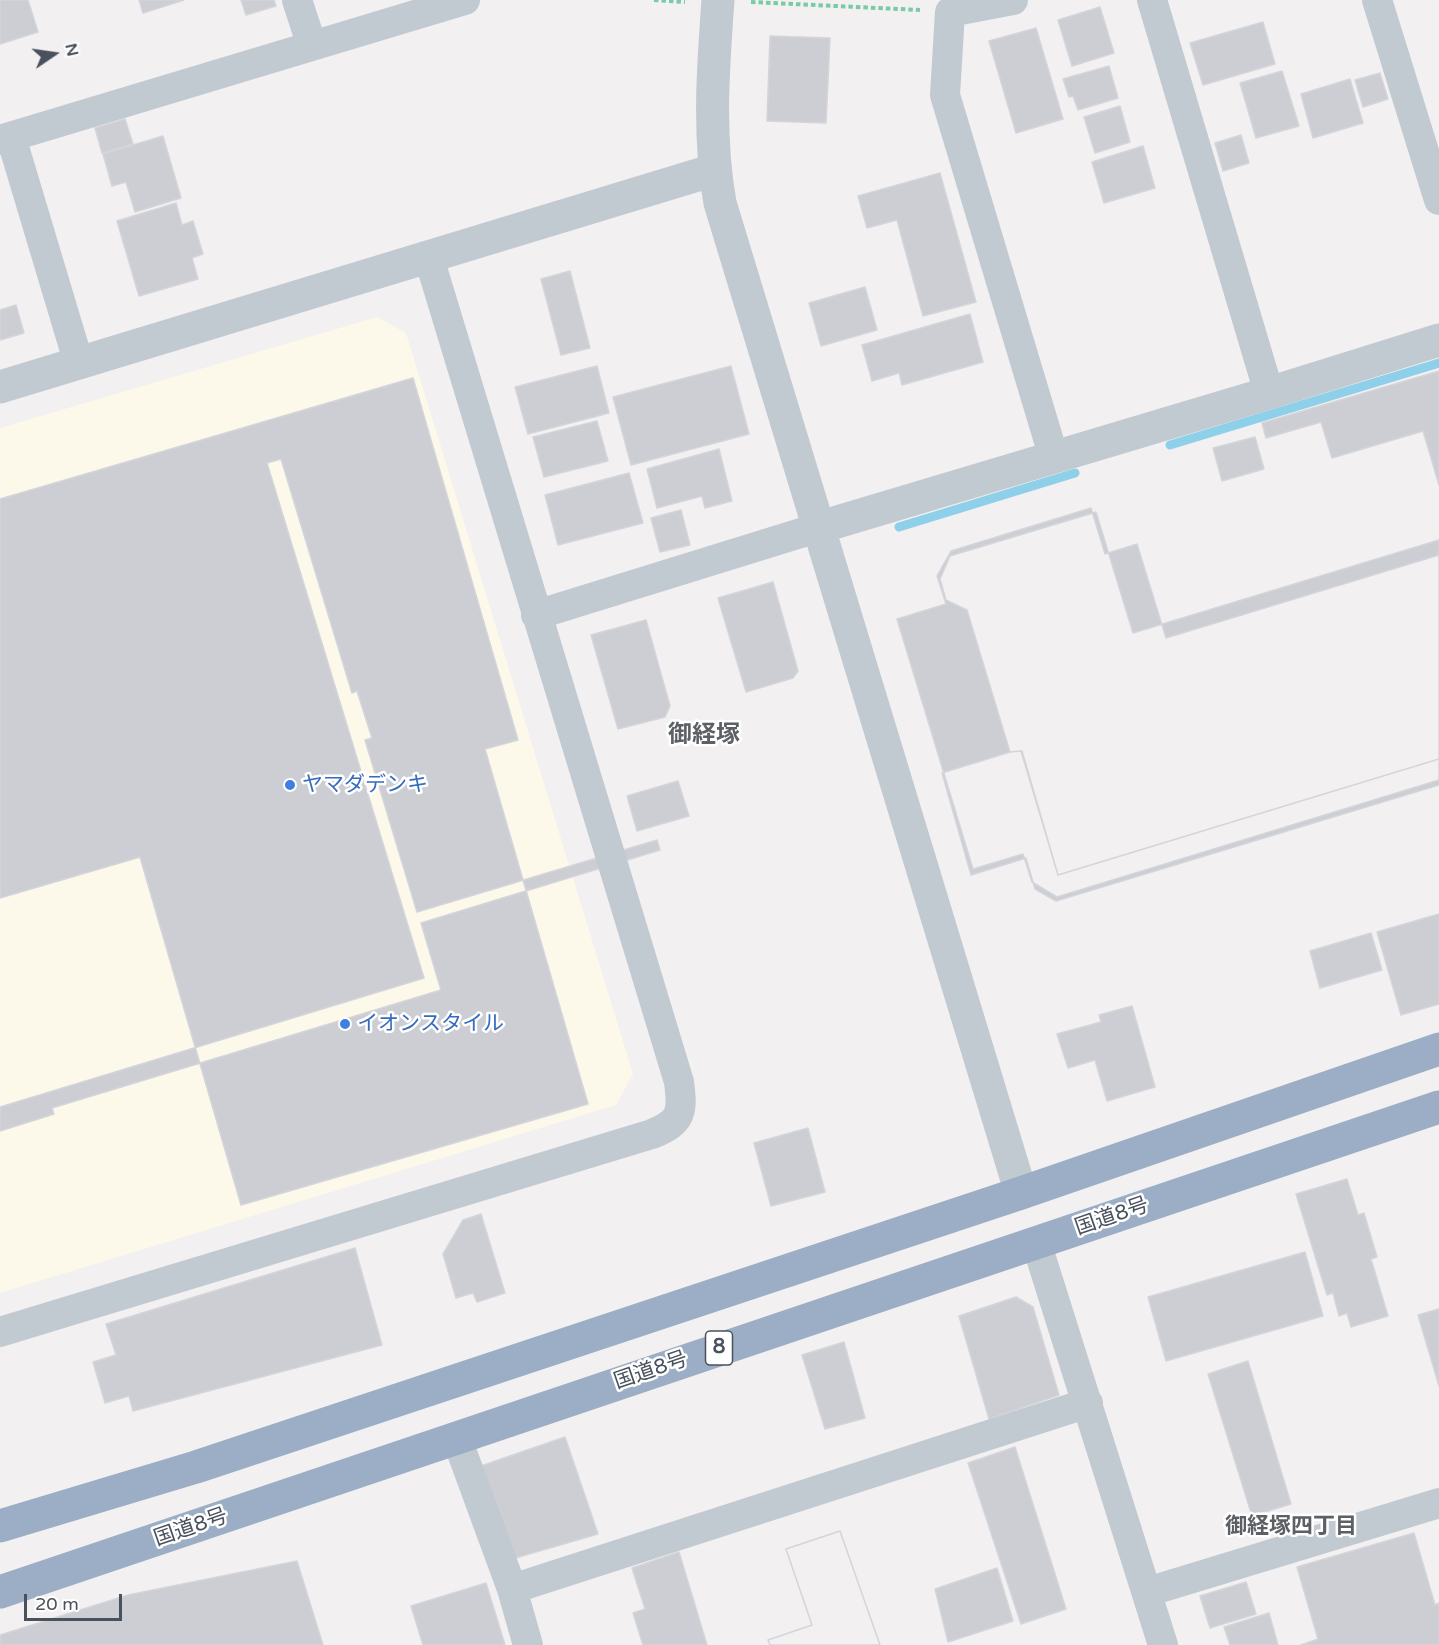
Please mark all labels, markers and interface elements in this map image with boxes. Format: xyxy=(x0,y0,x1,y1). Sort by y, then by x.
north arrow xyxy=(24,24,84,84)
text: N xyxy=(60,41,83,58)
district label: 御経塚 xyxy=(668,722,740,750)
place label: ヤマダデンキ xyxy=(302,772,428,798)
marker: ヤマダデンキ xyxy=(283,778,297,792)
place label: イオンスタイル xyxy=(357,1011,504,1037)
marker: イオンスタイル xyxy=(338,1017,352,1031)
street label: 国道8号 xyxy=(1072,1193,1152,1241)
road number: 8 xyxy=(706,1331,732,1365)
street label: 国道8号 xyxy=(611,1347,691,1395)
street label: 国道8号 xyxy=(151,1504,231,1552)
district label: 御経塚四丁目 xyxy=(1225,1514,1357,1540)
scale bar xyxy=(27,1582,124,1620)
text: 20 m xyxy=(35,1593,79,1615)

